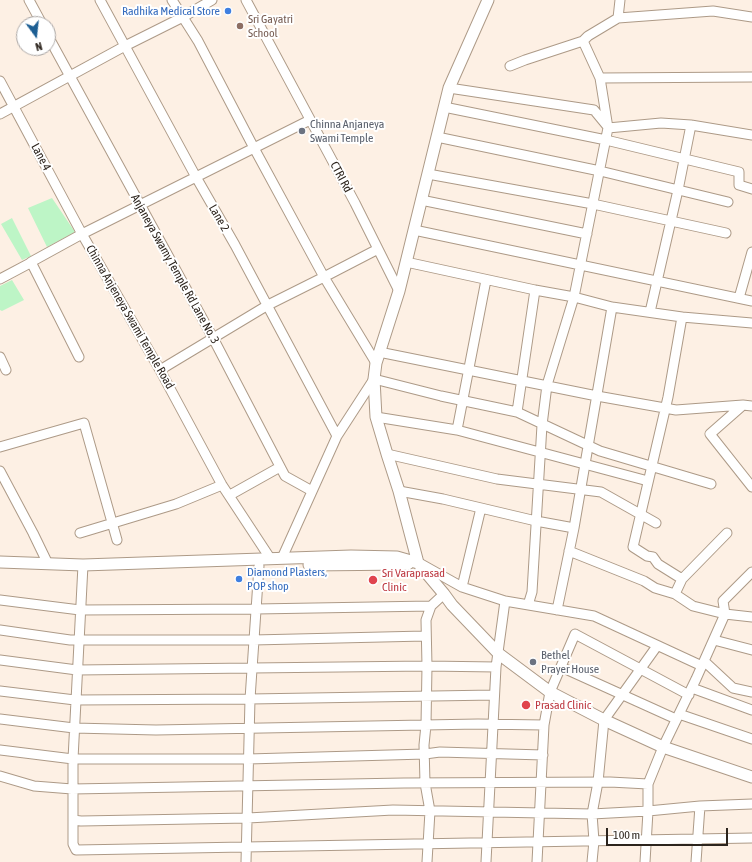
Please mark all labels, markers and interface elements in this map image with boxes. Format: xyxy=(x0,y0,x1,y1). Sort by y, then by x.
place label: Radhika Medical Store xyxy=(122,4,220,18)
marker: Radhika Medical Store xyxy=(223,6,233,16)
place label: Sri Gayatri School xyxy=(248,12,293,40)
north arrow xyxy=(16,16,56,56)
marker: Sri Gayatri School xyxy=(235,21,245,31)
text: N xyxy=(34,40,44,53)
place label: Chinna Anjaneya Swami Temple xyxy=(310,117,384,145)
marker: Chinna Anjaneya Swami Temple xyxy=(297,126,307,136)
street label: Lane 4 xyxy=(28,141,54,173)
street label: CTRI Rd xyxy=(327,159,355,195)
street label: Anjaneya Swamy Temple Rd Lane No. 3 xyxy=(128,192,222,346)
street label: Lane 2 xyxy=(206,202,232,234)
street label: Chinna Anjeneya Swami Temple Road xyxy=(83,242,177,392)
place label: Diamond Plasters, POP shop xyxy=(247,565,327,593)
place label: Sri Varaprasad Clinic xyxy=(382,566,445,594)
marker: Diamond Plasters, POP shop xyxy=(234,574,244,584)
marker: Sri Varaprasad Clinic xyxy=(367,574,379,586)
place label: Bethel Prayer House xyxy=(541,648,599,676)
marker: Bethel Prayer House xyxy=(528,657,538,667)
place label: Prasad Clinic xyxy=(535,698,591,712)
marker: Prasad Clinic xyxy=(520,699,532,711)
scale bar xyxy=(608,820,730,846)
text: 100 m xyxy=(613,828,640,842)

